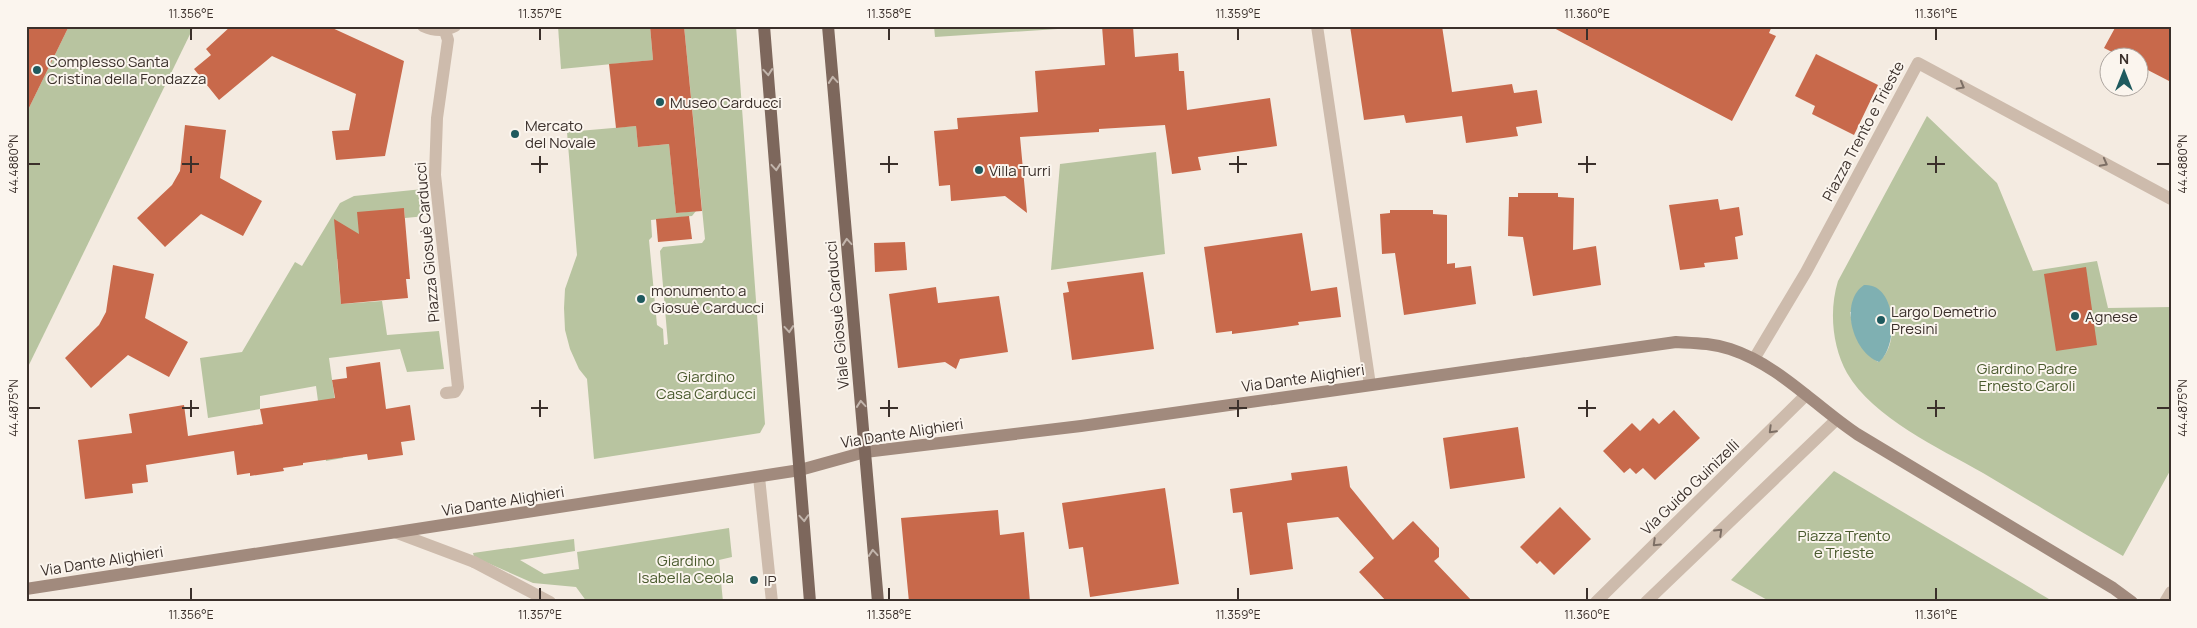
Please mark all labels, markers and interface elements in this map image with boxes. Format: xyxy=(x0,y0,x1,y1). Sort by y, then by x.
text: 11.356°E xyxy=(168,5,214,22)
text: 11.357°E xyxy=(518,5,562,22)
text: 11.358°E xyxy=(867,5,912,22)
text: 11.359°E xyxy=(1215,5,1261,22)
text: 11.360°E xyxy=(1564,5,1610,22)
text: 11.361°E xyxy=(1915,5,1958,22)
north arrow xyxy=(2100,48,2150,98)
text: N xyxy=(2119,49,2129,68)
place label: Complesso Santa Cristina della Fondazza xyxy=(47,51,206,89)
street label: Piazza Trento e Trieste xyxy=(1817,57,1909,205)
marker: Complesso Santa Cristina della Fondazza xyxy=(31,64,43,76)
one-way arrow xyxy=(762,69,773,77)
one-way arrow xyxy=(828,76,839,84)
one-way arrow xyxy=(1956,80,1965,90)
place label: Museo Carducci xyxy=(670,92,782,113)
marker: Museo Carducci xyxy=(654,96,666,108)
place label: Mercato del Novale xyxy=(525,115,596,153)
marker: Mercato del Novale xyxy=(509,128,521,140)
text: 44.4880°N xyxy=(5,134,22,194)
text: 44.4880°N xyxy=(2174,134,2191,194)
one-way arrow xyxy=(2098,157,2107,167)
place label: Villa Turri xyxy=(989,160,1051,181)
street label: Piazza Giosuè Carducci xyxy=(410,161,444,323)
one-way arrow xyxy=(770,163,781,171)
marker: Villa Turri xyxy=(973,164,985,176)
one-way arrow xyxy=(842,237,853,245)
street label: Viale Giosuè Carducci xyxy=(820,240,854,390)
place label: monumento a Giosuè Carducci xyxy=(651,280,764,318)
marker: monumento a Giosuè Carducci xyxy=(635,293,647,305)
place label: Largo Demetrio Presini xyxy=(1891,301,1997,339)
place label: Agnese xyxy=(2085,306,2138,327)
marker: Agnese xyxy=(2069,310,2081,322)
marker: Largo Demetrio Presini xyxy=(1875,314,1887,326)
one-way arrow xyxy=(783,325,794,333)
park label: Giardino Padre Ernesto Caroli xyxy=(1977,358,2078,396)
street label: Via Dante Alighieri xyxy=(1240,359,1366,397)
park label: Giardino Casa Carducci xyxy=(656,366,756,404)
text: 44.4875°N xyxy=(5,379,22,437)
text: 44.4875°N xyxy=(2174,379,2191,437)
one-way arrow xyxy=(856,399,867,407)
street label: Via Dante Alighieri xyxy=(839,413,965,453)
one-way arrow xyxy=(1769,424,1778,433)
street label: Via Guido Guinizelli xyxy=(1636,435,1744,539)
street label: Via Dante Alighieri xyxy=(440,481,566,521)
one-way arrow xyxy=(798,515,809,523)
park label: Piazza Trento e Trieste xyxy=(1797,525,1891,563)
one-way arrow xyxy=(1714,529,1723,538)
one-way arrow xyxy=(1653,538,1662,547)
street label: Via Dante Alighieri xyxy=(39,541,165,581)
one-way arrow xyxy=(868,549,879,557)
park label: Giardino Isabella Ceola xyxy=(638,550,734,588)
place label: IP xyxy=(764,570,777,591)
marker: IP xyxy=(748,574,760,586)
text: 11.356°E xyxy=(168,606,214,623)
text: 11.357°E xyxy=(518,606,562,623)
text: 11.358°E xyxy=(867,606,912,623)
text: 11.359°E xyxy=(1215,606,1261,623)
text: 11.360°E xyxy=(1564,606,1610,623)
text: 11.361°E xyxy=(1915,606,1958,623)

